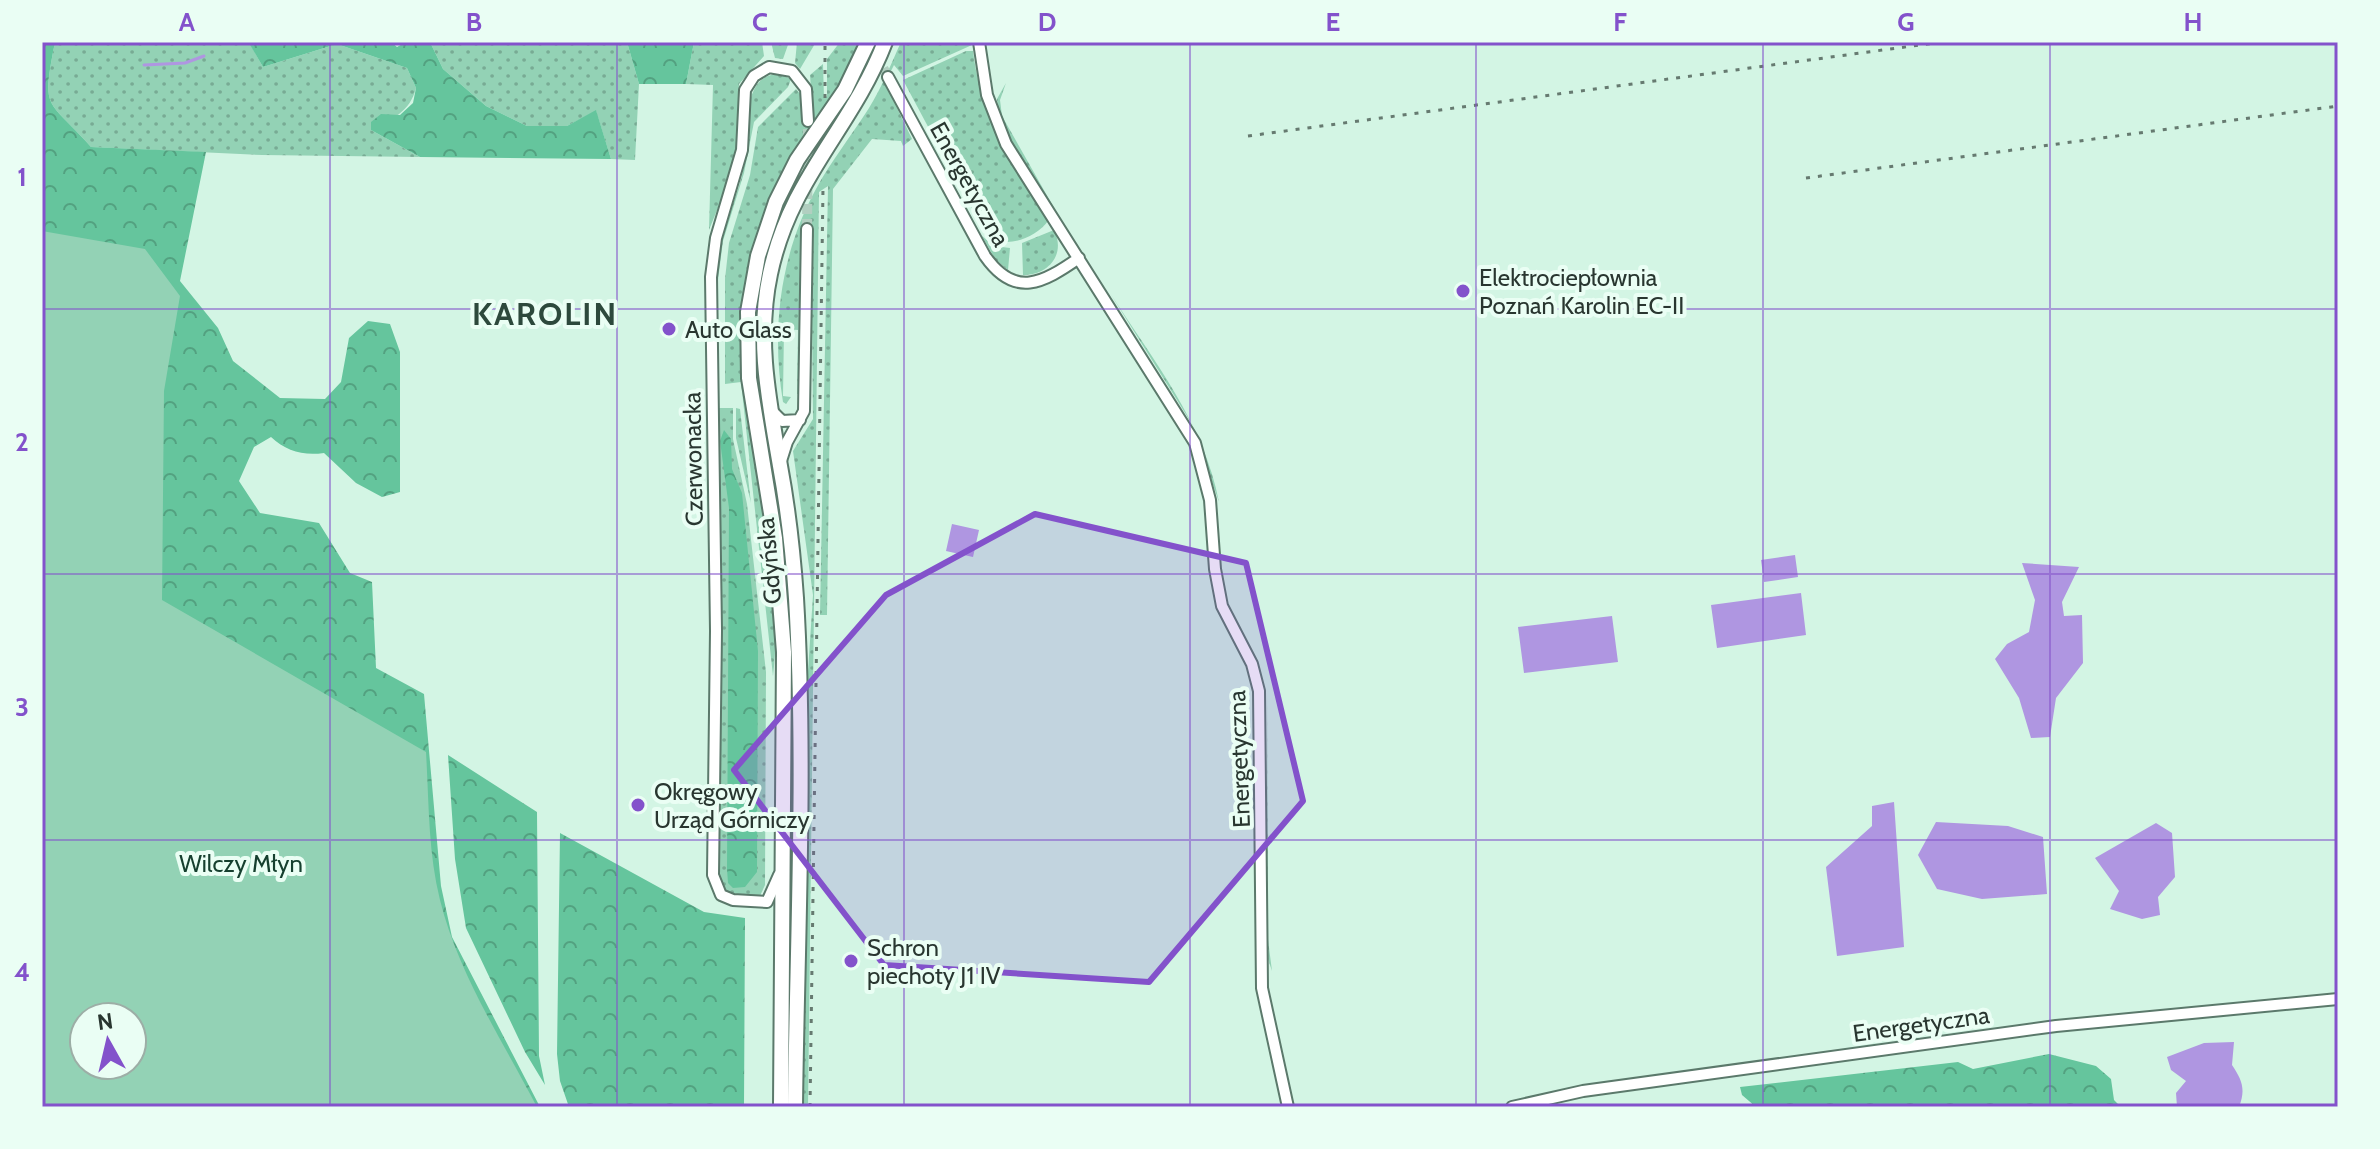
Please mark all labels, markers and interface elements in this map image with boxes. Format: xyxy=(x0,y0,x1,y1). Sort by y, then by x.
text: A xyxy=(179,6,196,38)
text: B xyxy=(466,6,482,38)
text: C xyxy=(752,6,768,38)
text: D xyxy=(1038,6,1056,38)
text: E xyxy=(1326,6,1340,38)
text: F xyxy=(1613,6,1627,38)
text: G xyxy=(1897,6,1915,38)
text: H xyxy=(2184,6,2202,38)
street label: Energetyczna xyxy=(924,117,1016,252)
text: 1 xyxy=(17,161,27,193)
place label: Elektrociepłownia Poznań Karolin EC-II xyxy=(1479,263,1684,320)
marker: Elektrociepłownia Poznań Karolin EC-II xyxy=(1454,282,1472,300)
district label: KAROLIN xyxy=(472,294,618,333)
place label: Auto Glass xyxy=(685,315,792,344)
marker: Auto Glass xyxy=(660,320,678,338)
street label: Czerwonacka xyxy=(677,391,709,526)
text: 2 xyxy=(15,426,29,458)
street label: Gdyńska xyxy=(751,516,787,606)
street label: Energetyczna xyxy=(1222,689,1256,828)
text: 3 xyxy=(15,691,29,723)
place label: Okręgowy Urząd Górniczy xyxy=(654,777,810,834)
marker: Okręgowy Urząd Górniczy xyxy=(629,796,647,814)
park label: Wilczy Młyn xyxy=(179,849,303,878)
place label: Schron piechoty J1 IV xyxy=(867,933,1001,990)
marker: Schron piechoty J1 IV xyxy=(842,952,860,970)
text: 4 xyxy=(14,956,30,988)
street label: Energetyczna xyxy=(1851,1000,1992,1048)
north arrow xyxy=(68,1001,148,1081)
text: N xyxy=(96,1007,115,1036)

